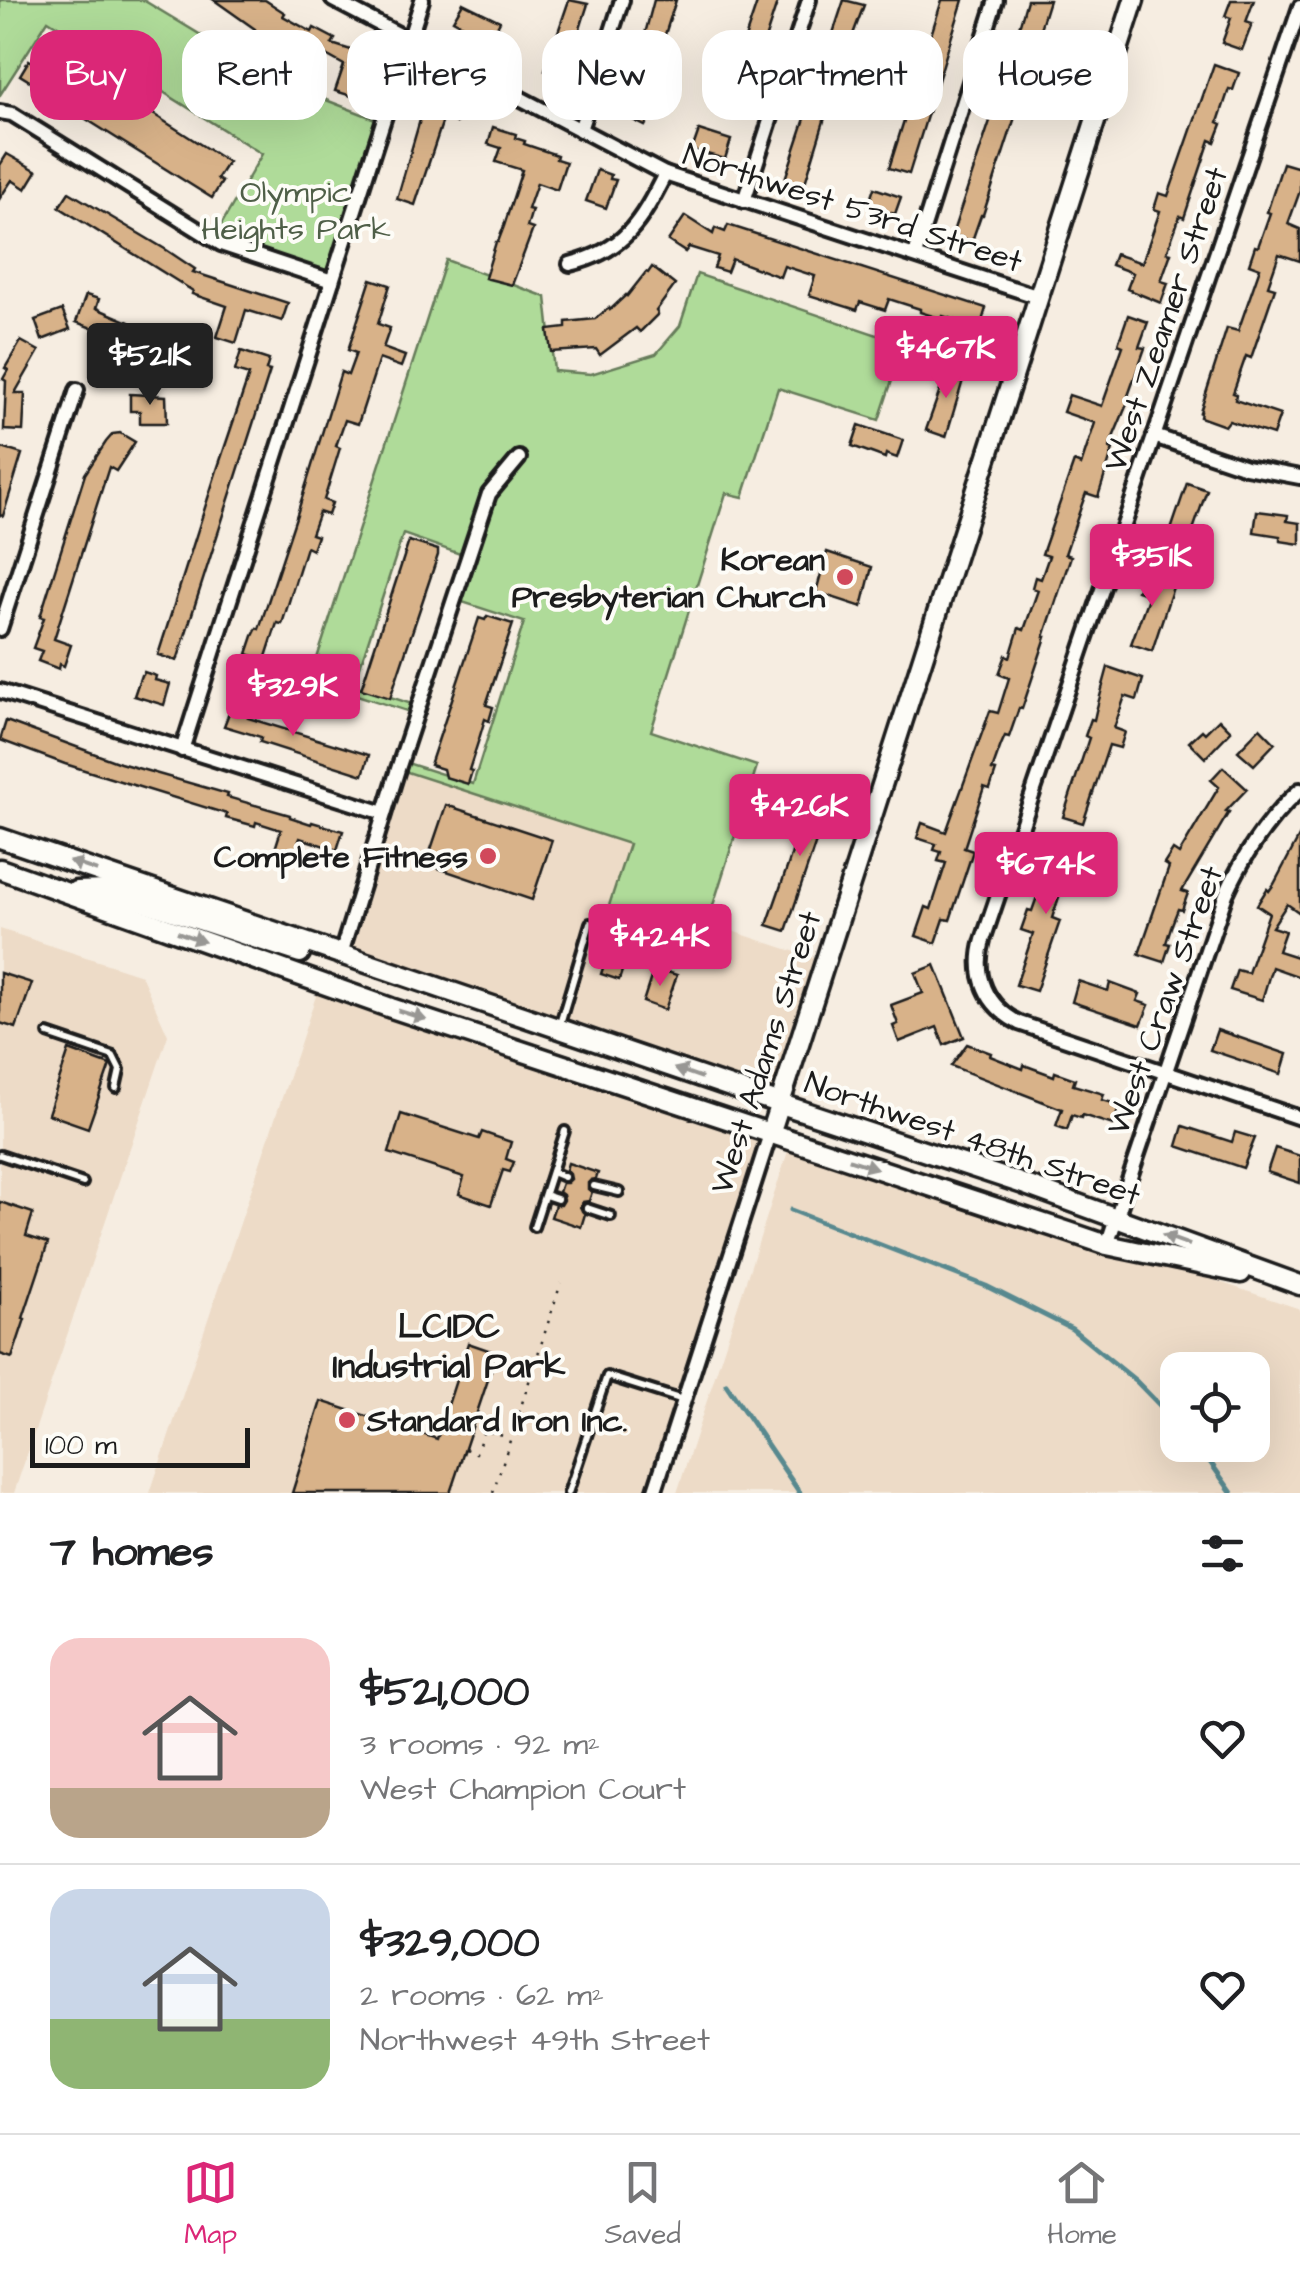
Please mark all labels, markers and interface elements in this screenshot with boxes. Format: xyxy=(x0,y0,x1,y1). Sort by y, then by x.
chip: Buy xyxy=(30,30,162,120)
chip: Rent xyxy=(182,30,327,120)
chip: Filters xyxy=(347,30,522,120)
chip: New xyxy=(542,30,682,120)
chip: Apartment xyxy=(702,30,943,120)
chip: House xyxy=(963,30,1128,120)
street label: Northwest 53rd Street xyxy=(677,132,1028,285)
street label: West Zeamer Street xyxy=(1093,161,1240,478)
park label: Olympic Heights Park xyxy=(201,170,391,252)
pin: $467K xyxy=(876,316,1016,401)
pin: $521K xyxy=(80,323,220,408)
text: $467K xyxy=(897,326,995,371)
text: $521K xyxy=(109,333,191,378)
pin: $351K xyxy=(1082,524,1222,609)
text: $351K xyxy=(1112,534,1192,579)
place label: Korean Presbyterian Church xyxy=(512,538,826,621)
marker: Korean Presbyterian Church xyxy=(834,566,856,588)
pin: $329K xyxy=(223,654,363,739)
text: $329K xyxy=(248,664,338,709)
pin: $426K xyxy=(730,774,870,859)
text: $426K xyxy=(751,784,849,829)
pin: $674K xyxy=(976,832,1116,917)
place label: Complete Fitness xyxy=(214,835,468,880)
text: $674K xyxy=(997,842,1095,887)
marker: Complete Fitness xyxy=(477,845,499,867)
one-way arrow xyxy=(68,858,98,873)
street label: West Craw Street xyxy=(1096,860,1235,1141)
pin: $424K xyxy=(590,904,730,989)
street label: West Adams Street xyxy=(699,905,833,1200)
text: $424K xyxy=(610,914,710,959)
one-way arrow xyxy=(176,930,206,945)
one-way arrow xyxy=(398,1009,428,1024)
street label: Northwest 48th Street xyxy=(799,1061,1146,1218)
one-way arrow xyxy=(673,1064,703,1079)
one-way arrow xyxy=(848,1158,878,1173)
one-way arrow xyxy=(1160,1232,1190,1247)
district label: LCIDC Industrial Park xyxy=(332,1302,566,1391)
map controls xyxy=(1160,1352,1270,1462)
button: locate xyxy=(1160,1352,1270,1462)
place label: Standard Iron Inc. xyxy=(366,1399,627,1444)
marker: Standard Iron Inc. xyxy=(336,1409,358,1431)
scale bar xyxy=(30,1423,250,1468)
text: 100 m xyxy=(45,1426,117,1465)
text: 7 homes xyxy=(50,1524,214,1582)
icon: filters xyxy=(1195,1526,1250,1581)
text: $521,000 xyxy=(360,1664,529,1722)
icon: home xyxy=(130,1678,250,1798)
icon: heart xyxy=(1195,1711,1250,1766)
text: 3 rooms · 92 m² xyxy=(360,1722,600,1767)
text: West Champion Court xyxy=(360,1767,686,1812)
text: $329,000 xyxy=(360,1915,540,1973)
icon: home xyxy=(130,1929,250,2049)
icon: heart xyxy=(1195,1962,1250,2017)
text: 2 rooms · 62 m² xyxy=(360,1973,604,2018)
text: Northwest 49th Street xyxy=(360,2018,710,2063)
tab: Map xyxy=(183,2155,238,2254)
tab: Saved xyxy=(605,2155,681,2254)
tab: Home xyxy=(1047,2155,1117,2254)

